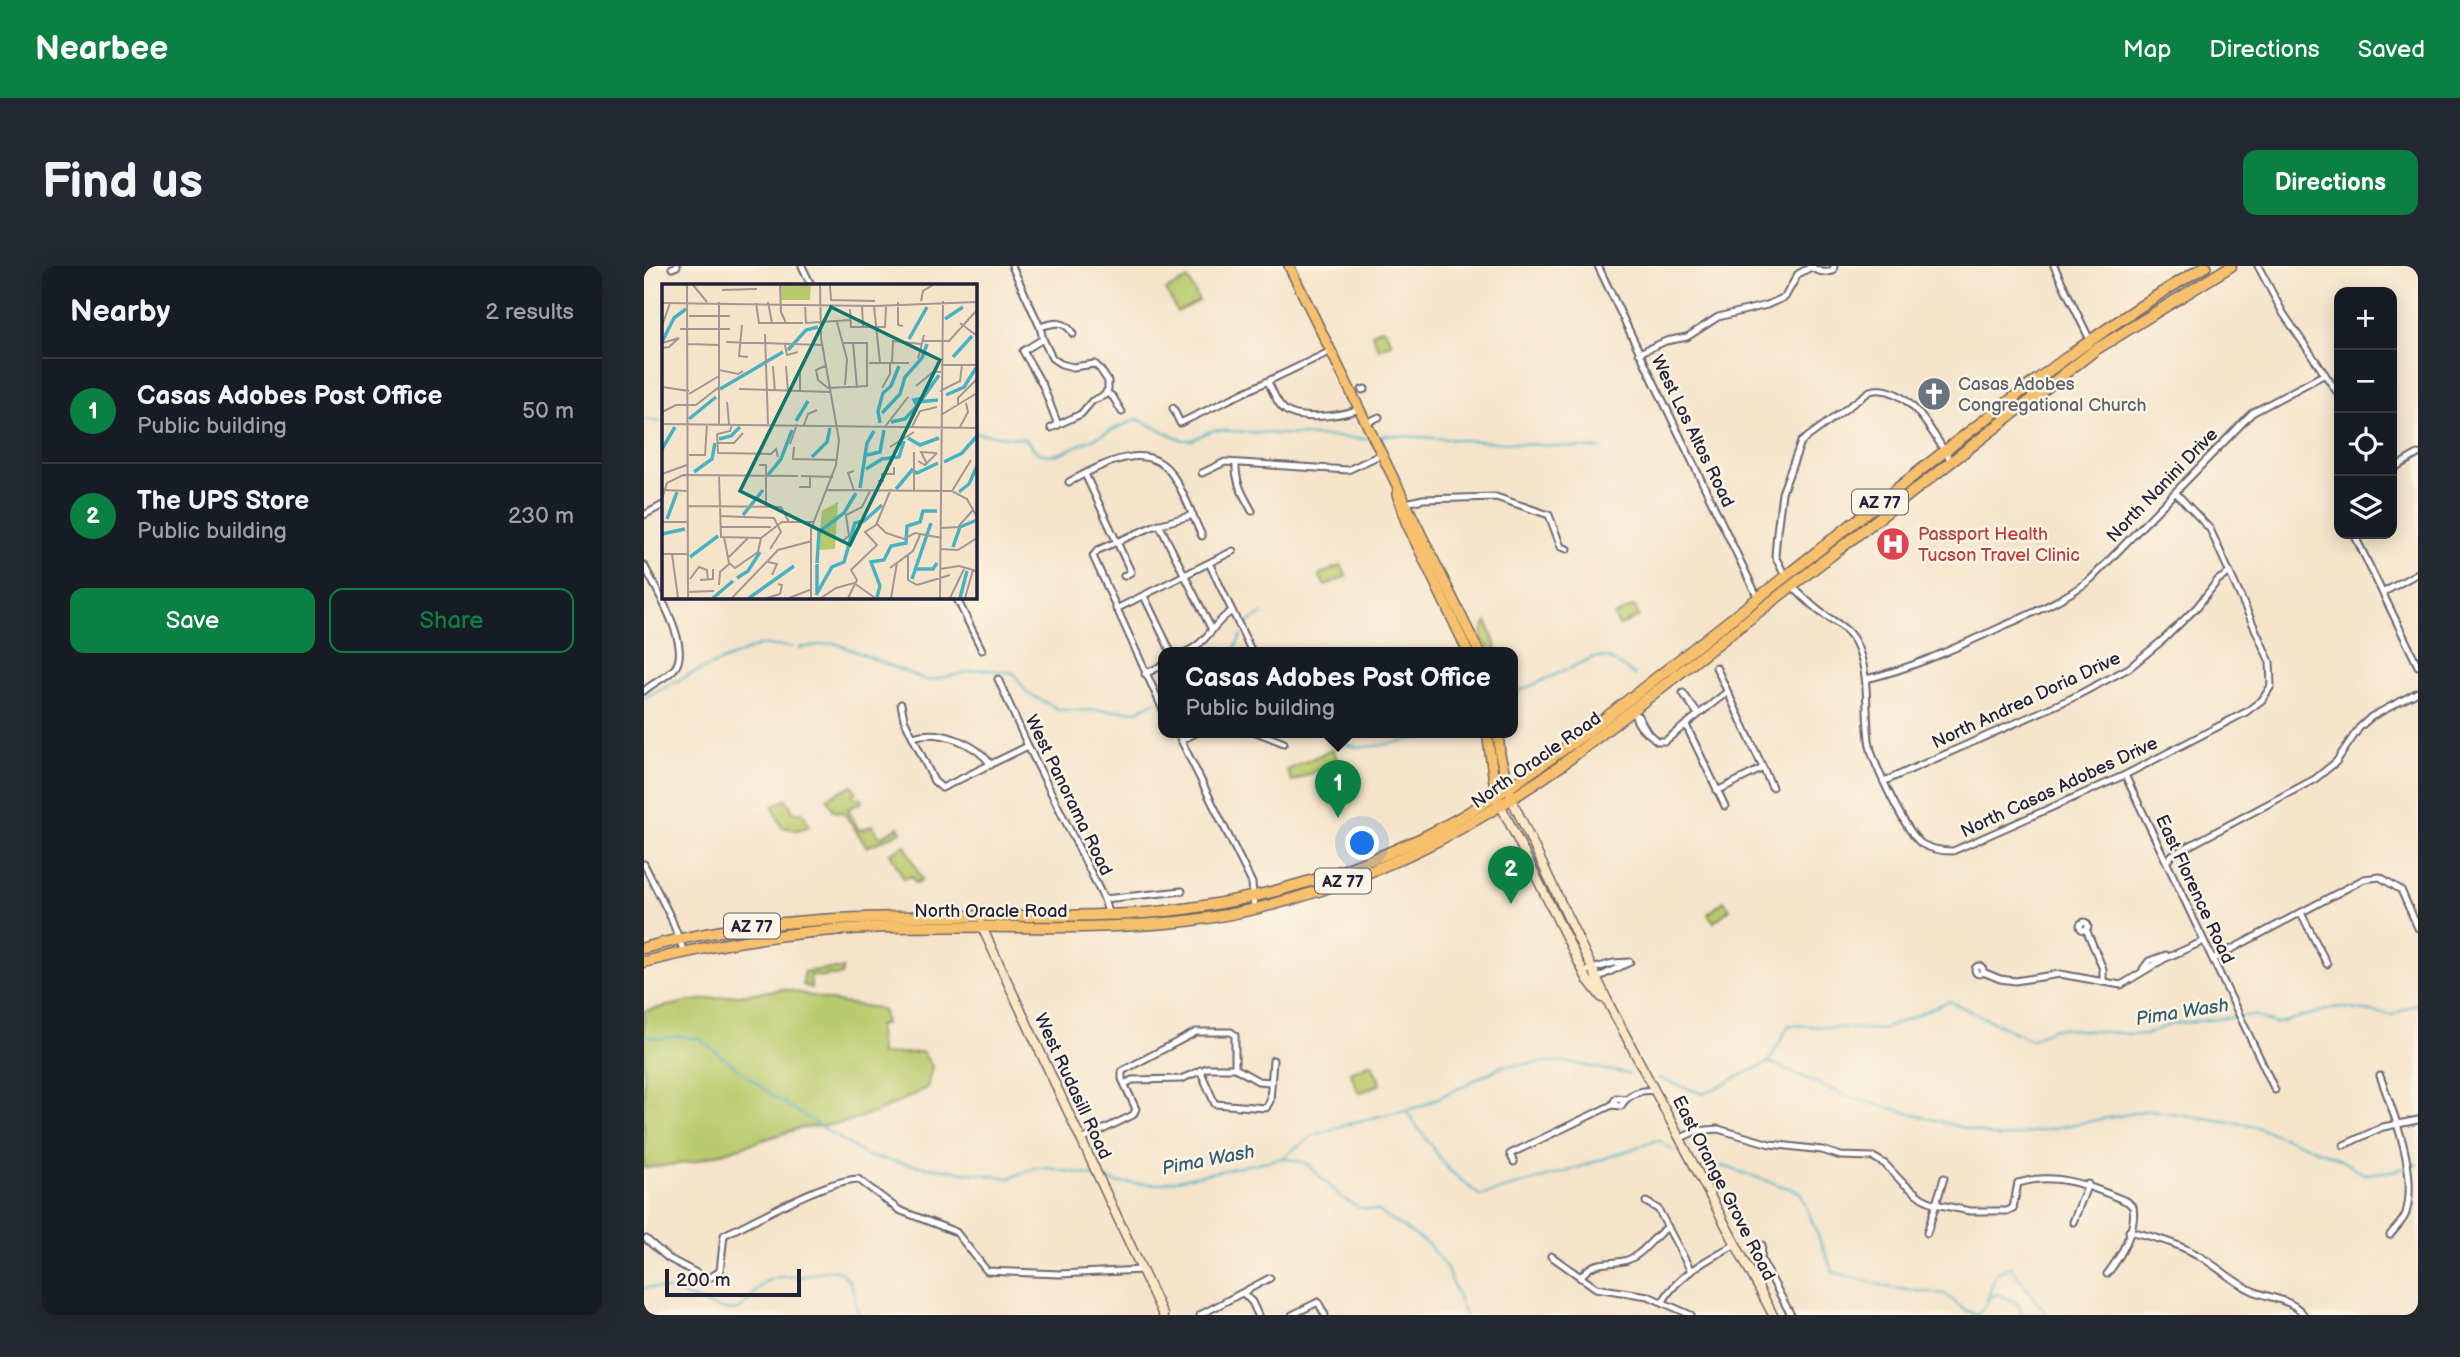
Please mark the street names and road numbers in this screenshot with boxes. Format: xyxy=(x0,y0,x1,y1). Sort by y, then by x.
street label: West Los Altos Road xyxy=(1647,352,1739,511)
street label: North Nanini Drive xyxy=(2103,424,2222,547)
road number: AZ 77 xyxy=(1852,490,1908,514)
street label: North Andrea Doria Drive xyxy=(1929,647,2124,753)
street label: North Oracle Road xyxy=(1467,708,1605,813)
street label: West Panorama Road xyxy=(1020,711,1117,879)
street label: North Casas Adobes Drive xyxy=(1957,732,2161,842)
street label: East Florence Road xyxy=(2151,811,2238,967)
road number: AZ 77 xyxy=(1315,868,1371,894)
street label: North Oracle Road xyxy=(914,901,1068,922)
road number: AZ 77 xyxy=(724,914,780,939)
street label: West Rudasill Road xyxy=(1030,1010,1115,1162)
street label: East Orange Grove Road xyxy=(1668,1092,1779,1284)

